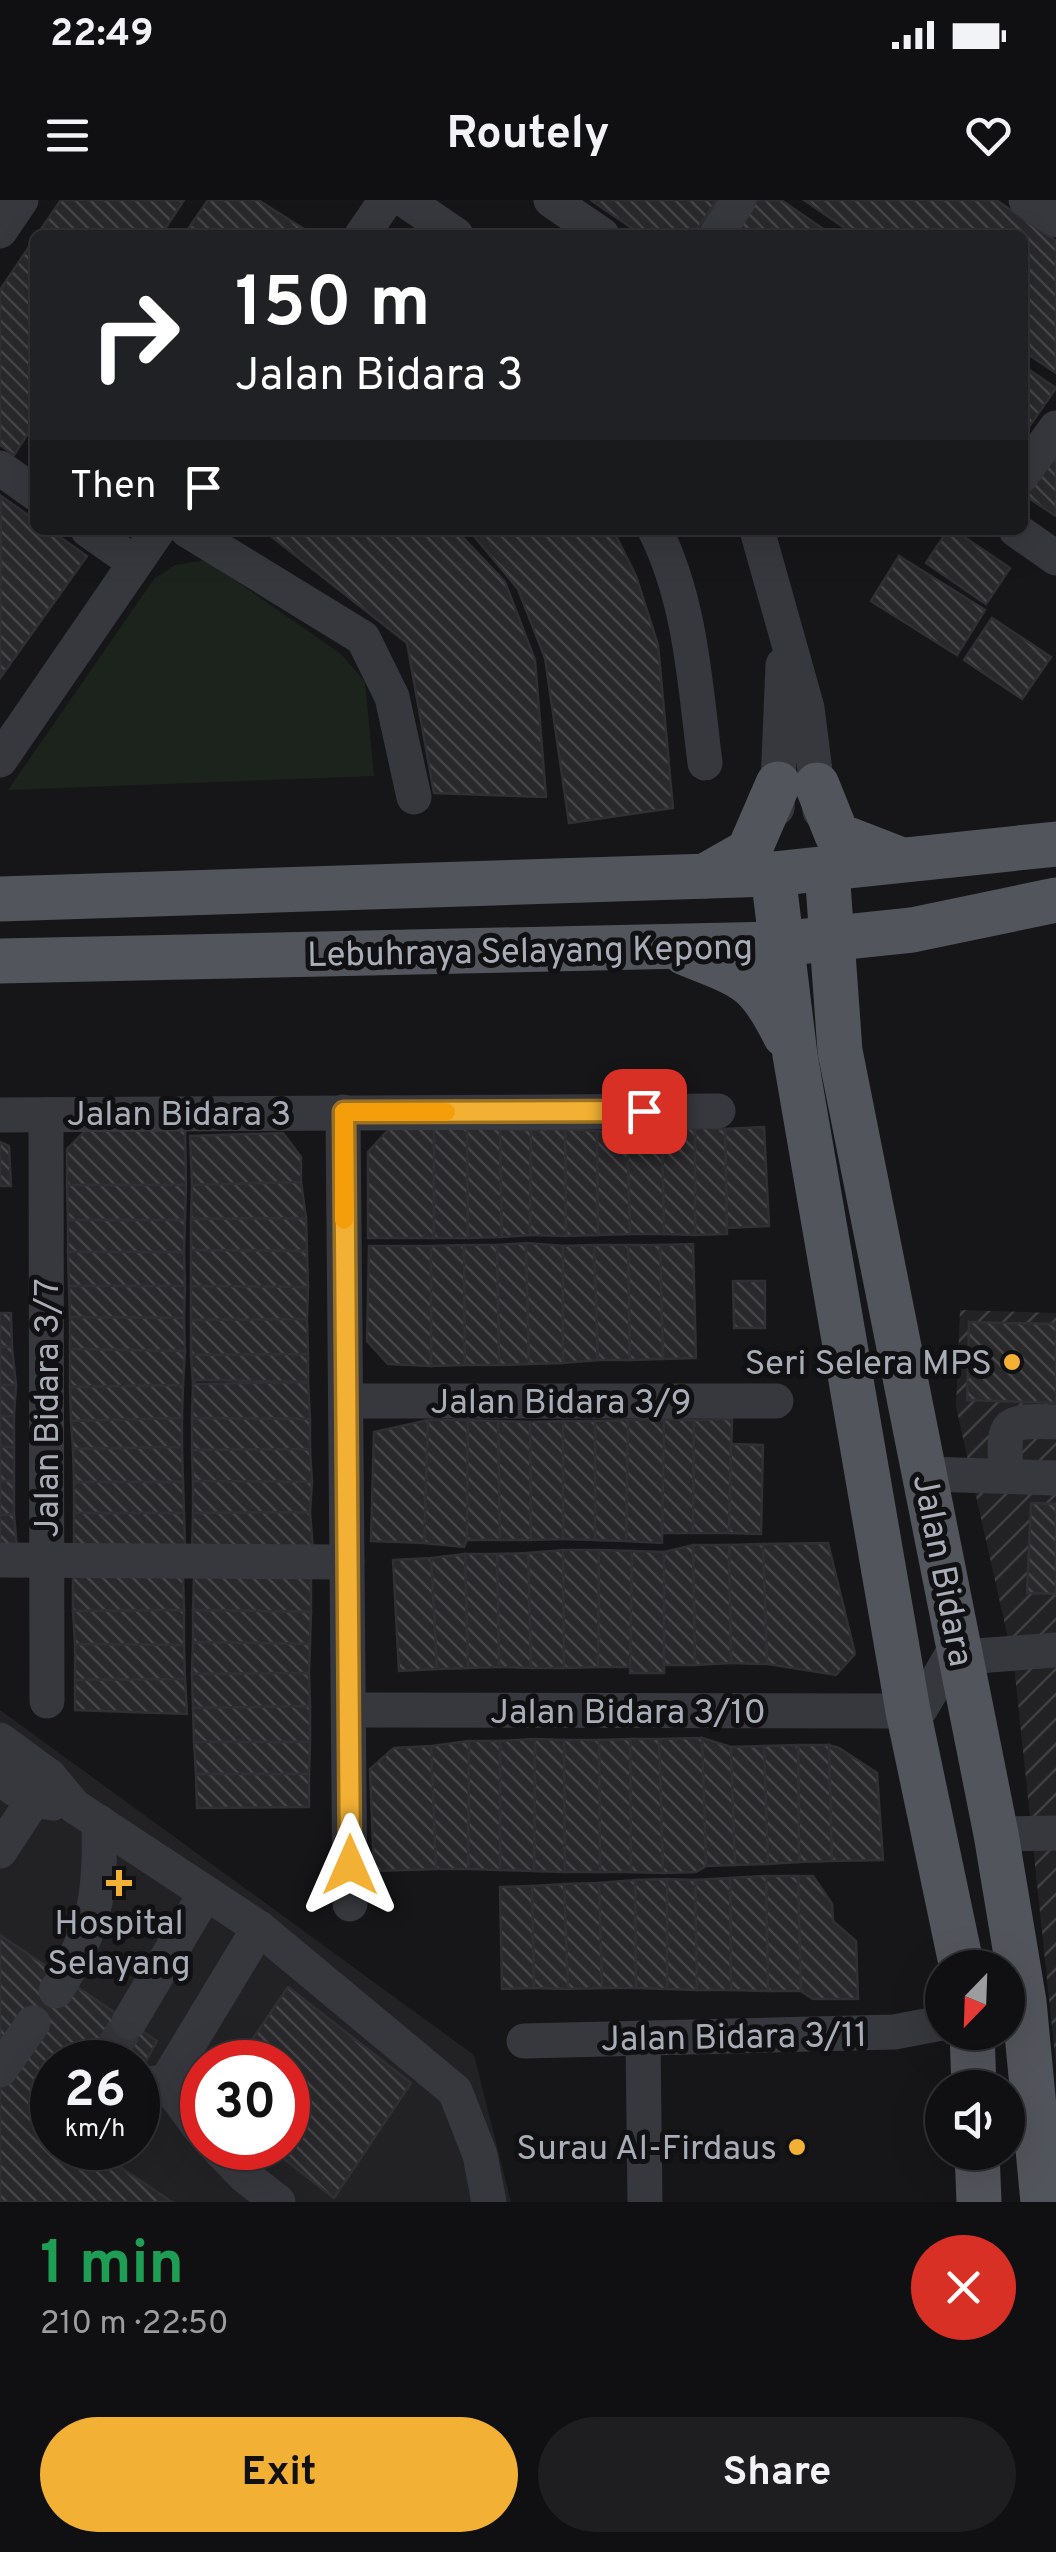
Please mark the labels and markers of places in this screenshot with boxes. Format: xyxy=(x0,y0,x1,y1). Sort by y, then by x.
pin xyxy=(602,1069,687,1154)
place label: Seri Selera MPS xyxy=(745,1343,992,1387)
marker: Seri Selera MPS xyxy=(1001,1351,1023,1373)
marker: Hospital Selayang xyxy=(106,1870,132,1896)
place label: Hospital Selayang xyxy=(47,1903,191,1987)
place label: Surau Al-Firdaus xyxy=(516,2128,777,2172)
marker: Surau Al-Firdaus xyxy=(786,2136,808,2158)

